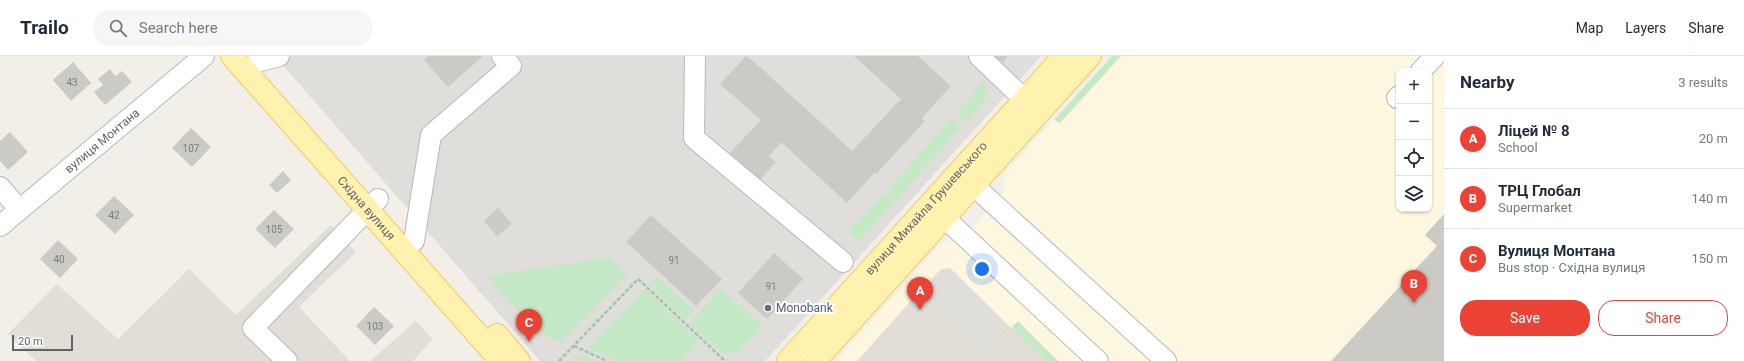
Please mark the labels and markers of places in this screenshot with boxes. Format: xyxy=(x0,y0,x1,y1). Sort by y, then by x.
pin: B xyxy=(1401,270,1427,303)
pin: A xyxy=(907,277,933,310)
place label: Monobank xyxy=(776,301,834,315)
marker: Monobank xyxy=(763,303,773,313)
pin: C xyxy=(516,309,542,342)

